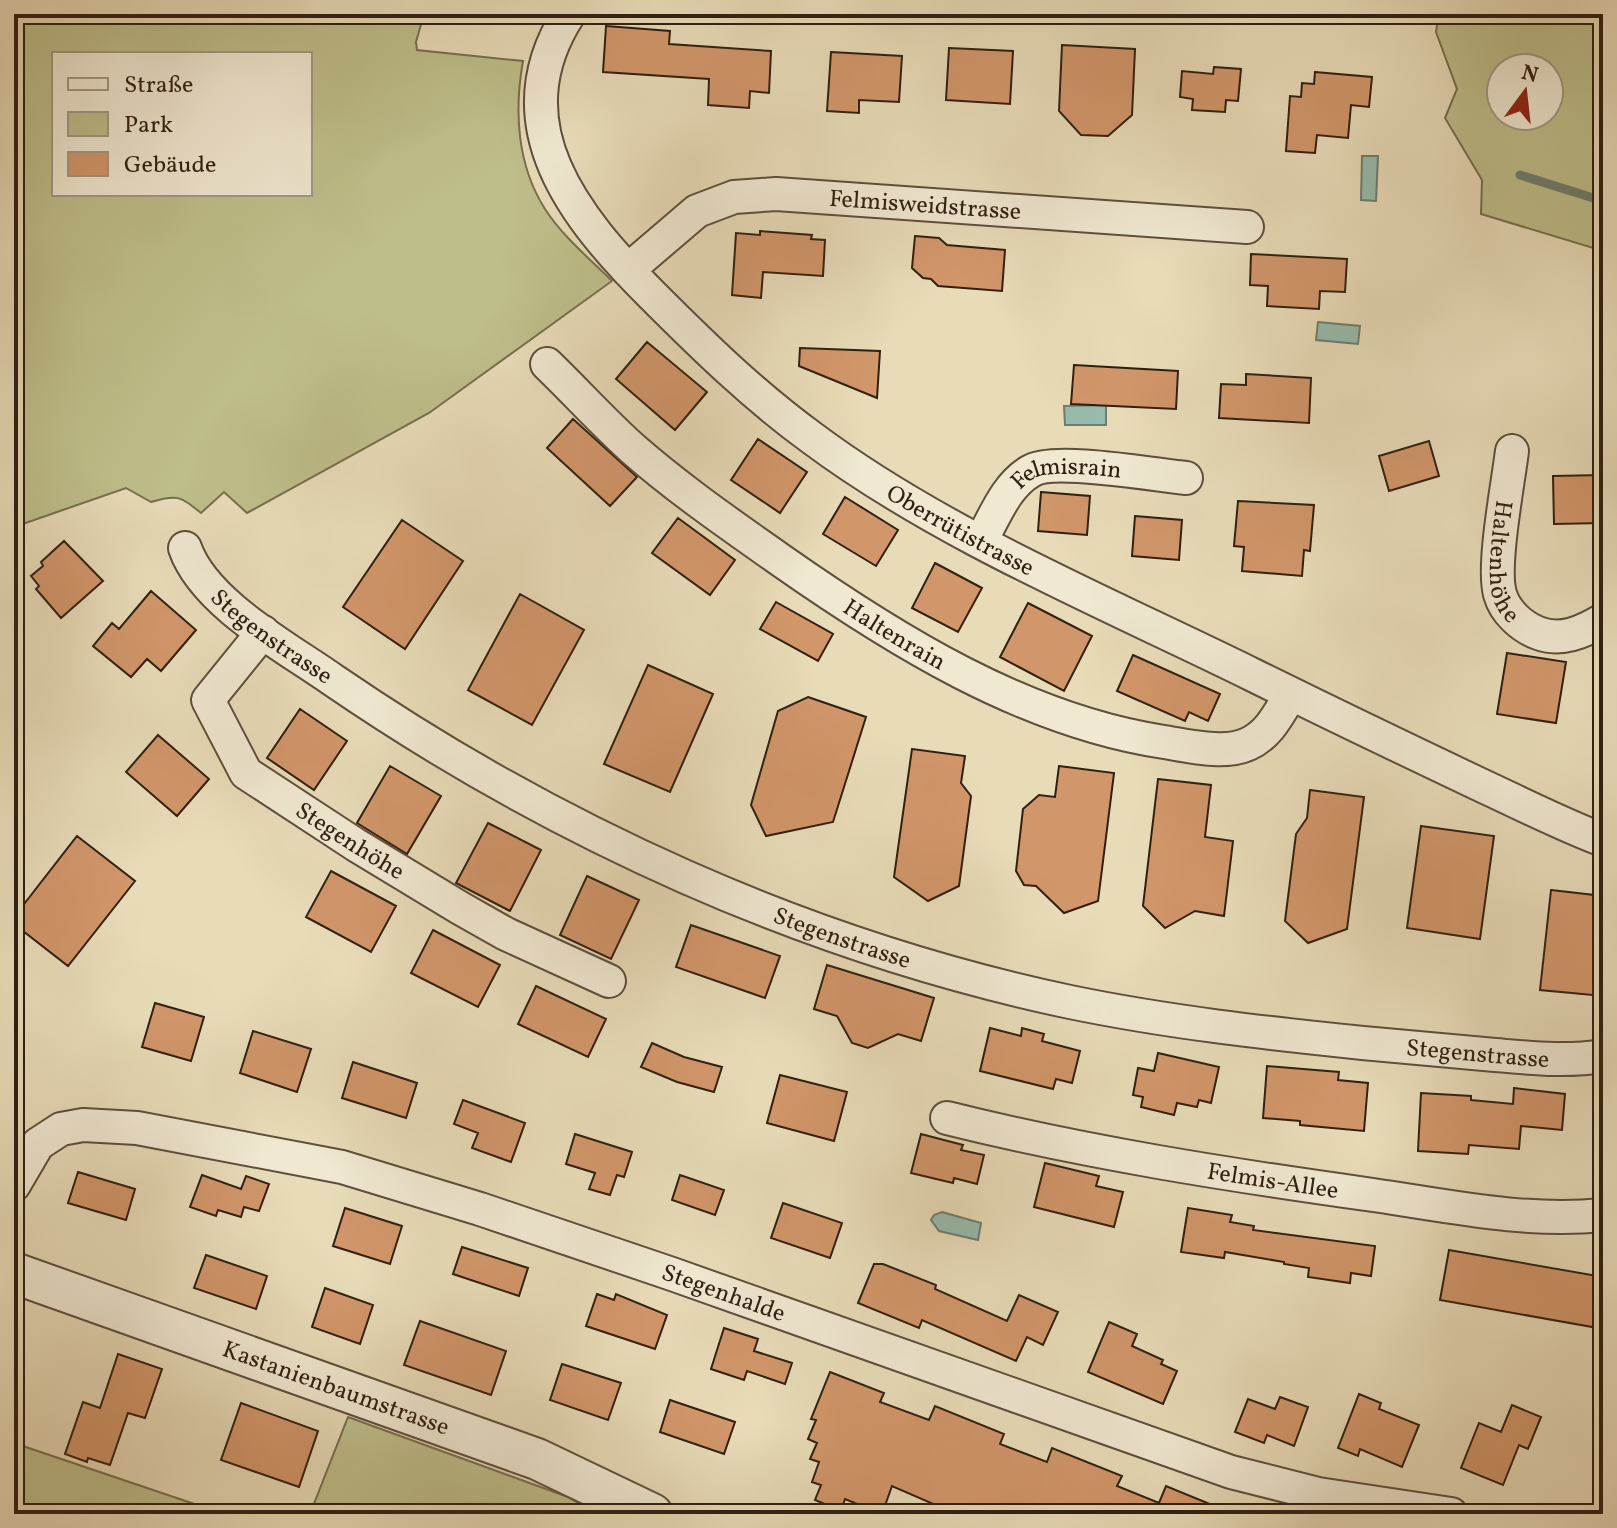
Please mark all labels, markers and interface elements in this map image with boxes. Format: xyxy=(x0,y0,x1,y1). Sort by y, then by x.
legend xyxy=(52,52,312,196)
north arrow xyxy=(1485,52,1565,132)
text: N xyxy=(1518,58,1541,92)
text: Straße xyxy=(124,69,193,103)
text: Park xyxy=(124,109,173,143)
text: Gebäude xyxy=(124,149,216,183)
street label: Felmisweidstrasse xyxy=(828,183,1022,230)
street label: Felmisrain xyxy=(1004,450,1123,498)
street label: Oberrütistrasse xyxy=(879,477,1040,586)
street label: Haltenhöhe xyxy=(1479,498,1527,632)
street label: Stegenstrasse xyxy=(201,582,339,694)
street label: Haltenrain xyxy=(835,592,951,680)
street label: Stegenhöhe xyxy=(288,795,410,889)
street label: Stegenstrasse xyxy=(768,900,915,979)
street label: Stegenstrasse xyxy=(1405,1032,1550,1078)
street label: Felmis-Allee xyxy=(1205,1156,1341,1209)
street label: Stegenhalde xyxy=(657,1257,790,1332)
street label: Kastanienbaumstrasse xyxy=(217,1333,454,1446)

